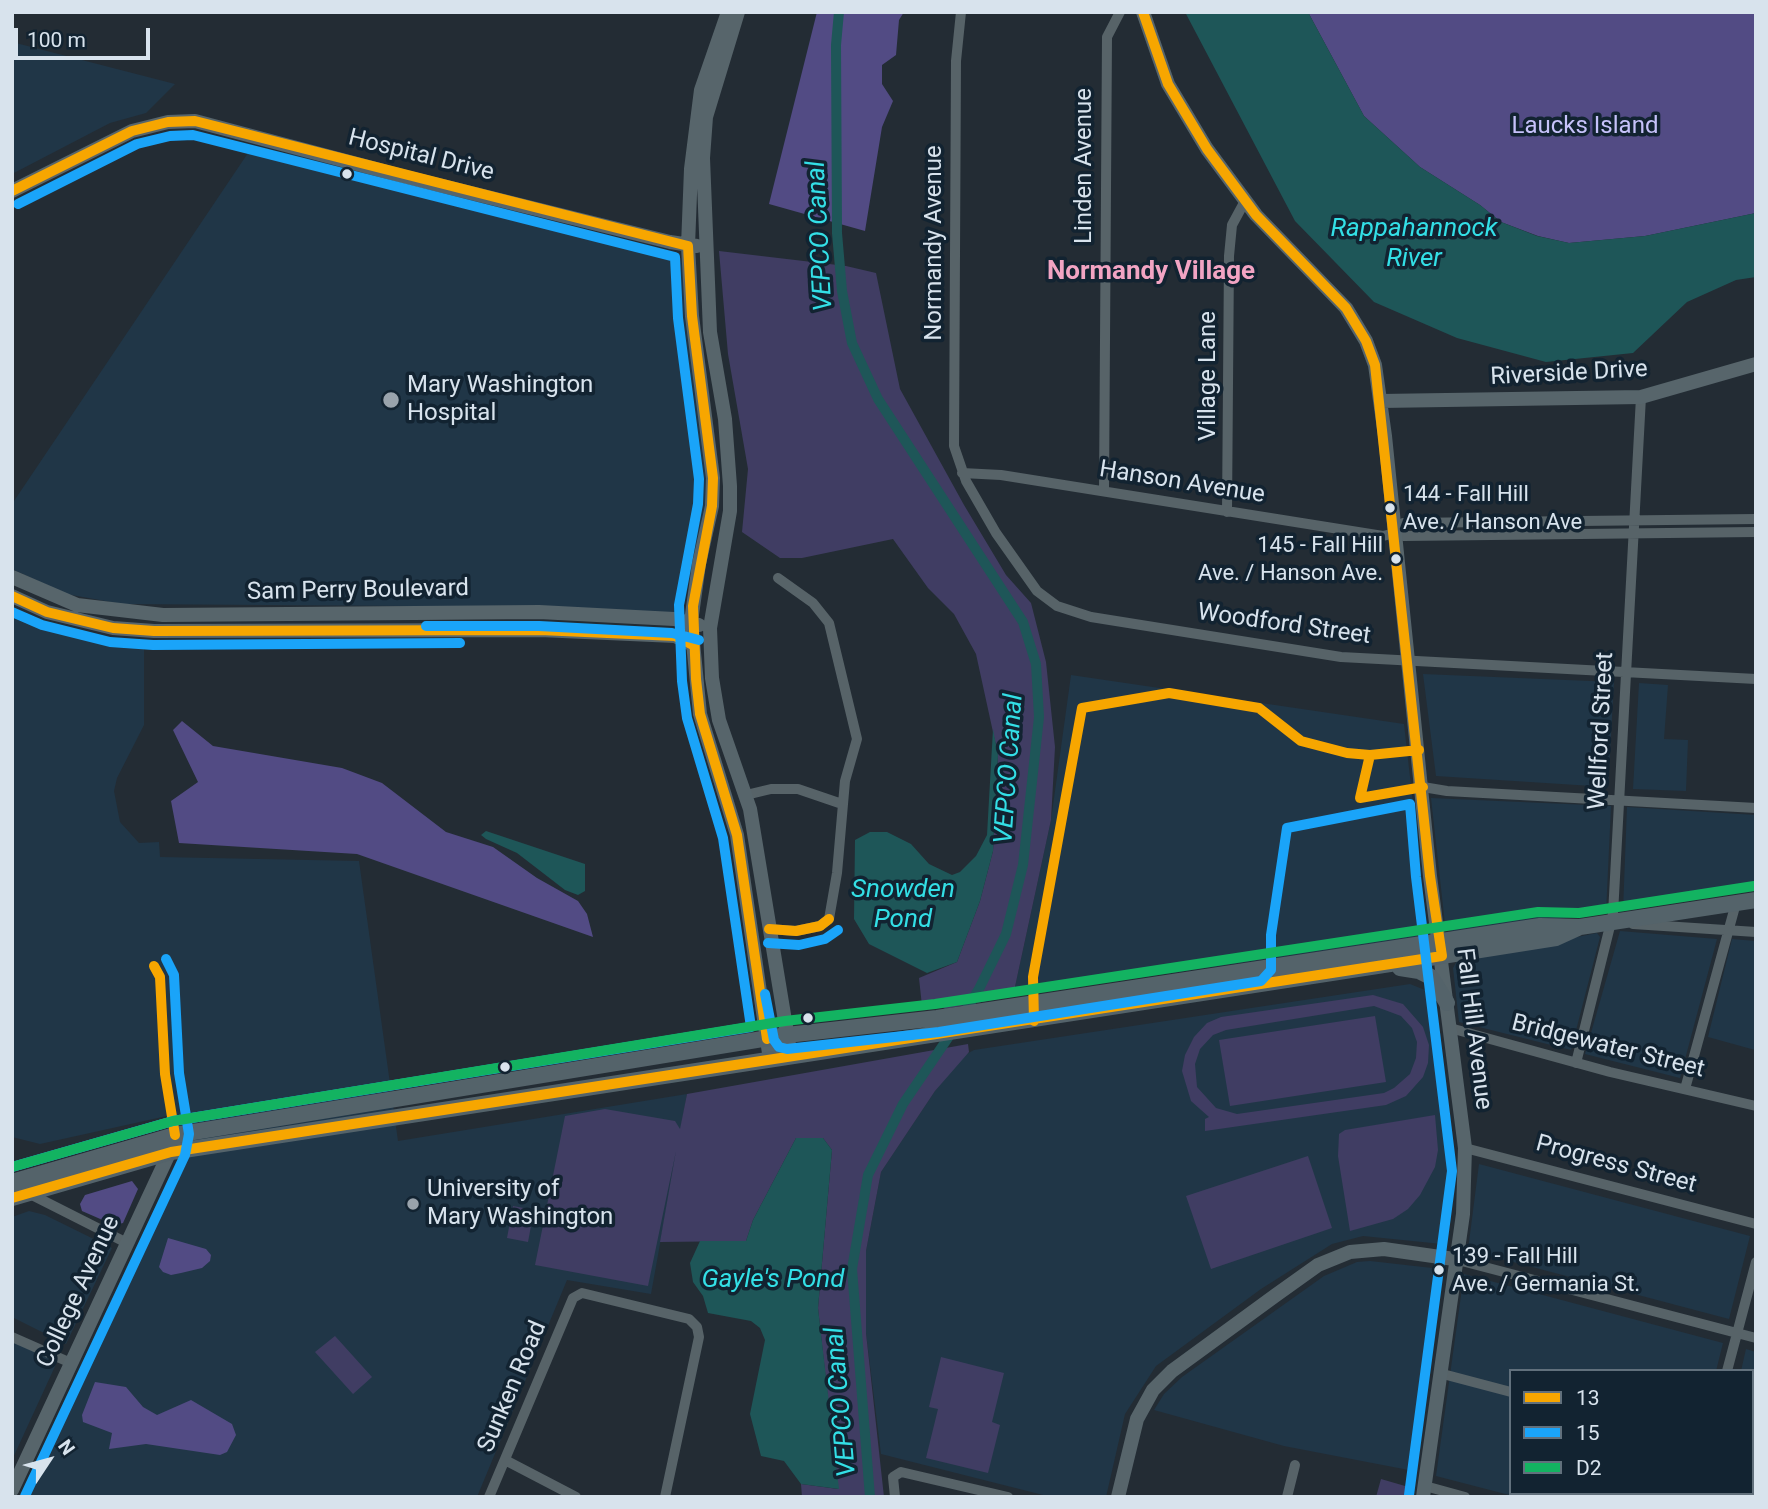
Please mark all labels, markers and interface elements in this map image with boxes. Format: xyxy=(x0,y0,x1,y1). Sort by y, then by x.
scale bar xyxy=(18,14,154,58)
text: 100 m xyxy=(27,28,86,52)
street label: Linden Avenue xyxy=(1071,88,1099,244)
park label: Laucks Island xyxy=(1512,113,1658,141)
street label: Hospital Drive xyxy=(345,124,497,188)
street label: Normandy Avenue xyxy=(921,145,949,341)
water label: VEPCO Canal xyxy=(801,160,841,312)
unlabelled marker xyxy=(340,167,354,181)
water label: Rappahannock River xyxy=(1330,213,1498,274)
district label: Normandy Village xyxy=(1047,256,1255,288)
street label: Village Lane xyxy=(1195,311,1223,441)
street label: Riverside Drive xyxy=(1490,356,1648,392)
place label: Mary Washington Hospital xyxy=(407,372,593,428)
marker: Mary Washington Hospital xyxy=(381,390,401,410)
street label: Hanson Avenue xyxy=(1097,456,1267,510)
place label: 144 - Fall Hill Ave. / Hanson Ave xyxy=(1403,482,1582,534)
marker: 144 - Fall Hill Ave. / Hanson Ave xyxy=(1383,501,1397,515)
place label: 145 - Fall Hill Ave. / Hanson Ave. xyxy=(1198,533,1383,584)
marker: 145 - Fall Hill Ave. / Hanson Ave. xyxy=(1389,552,1403,566)
street label: Sam Perry Boulevard xyxy=(247,575,469,607)
street label: Woodford Street xyxy=(1196,599,1372,651)
street label: Wellford Street xyxy=(1583,651,1621,811)
water label: VEPCO Canal xyxy=(989,693,1031,845)
water label: Snowden Pond xyxy=(851,874,955,936)
street label: Fall Hill Avenue xyxy=(1449,947,1497,1111)
street label: Bridgewater Street xyxy=(1509,1009,1707,1085)
unlabelled marker xyxy=(801,1011,815,1025)
unlabelled marker xyxy=(498,1060,512,1074)
street label: Progress Street xyxy=(1533,1130,1699,1200)
place label: University of Mary Washington xyxy=(427,1176,613,1232)
marker: University of Mary Washington xyxy=(405,1196,421,1212)
street label: College Avenue xyxy=(31,1211,127,1373)
place label: 139 - Fall Hill Ave. / Germania St. xyxy=(1452,1244,1640,1296)
marker: 139 - Fall Hill Ave. / Germania St. xyxy=(1432,1263,1446,1277)
water label: Gayle's Pond xyxy=(701,1264,845,1296)
street label: Sunken Road xyxy=(472,1317,554,1457)
water label: VEPCO Canal xyxy=(820,1326,864,1478)
legend xyxy=(1509,1369,1754,1495)
text: 13 xyxy=(1576,1386,1600,1410)
text: 15 xyxy=(1576,1421,1600,1445)
north arrow xyxy=(14,1425,84,1495)
text: N xyxy=(53,1435,80,1460)
text: D2 xyxy=(1576,1456,1602,1480)

